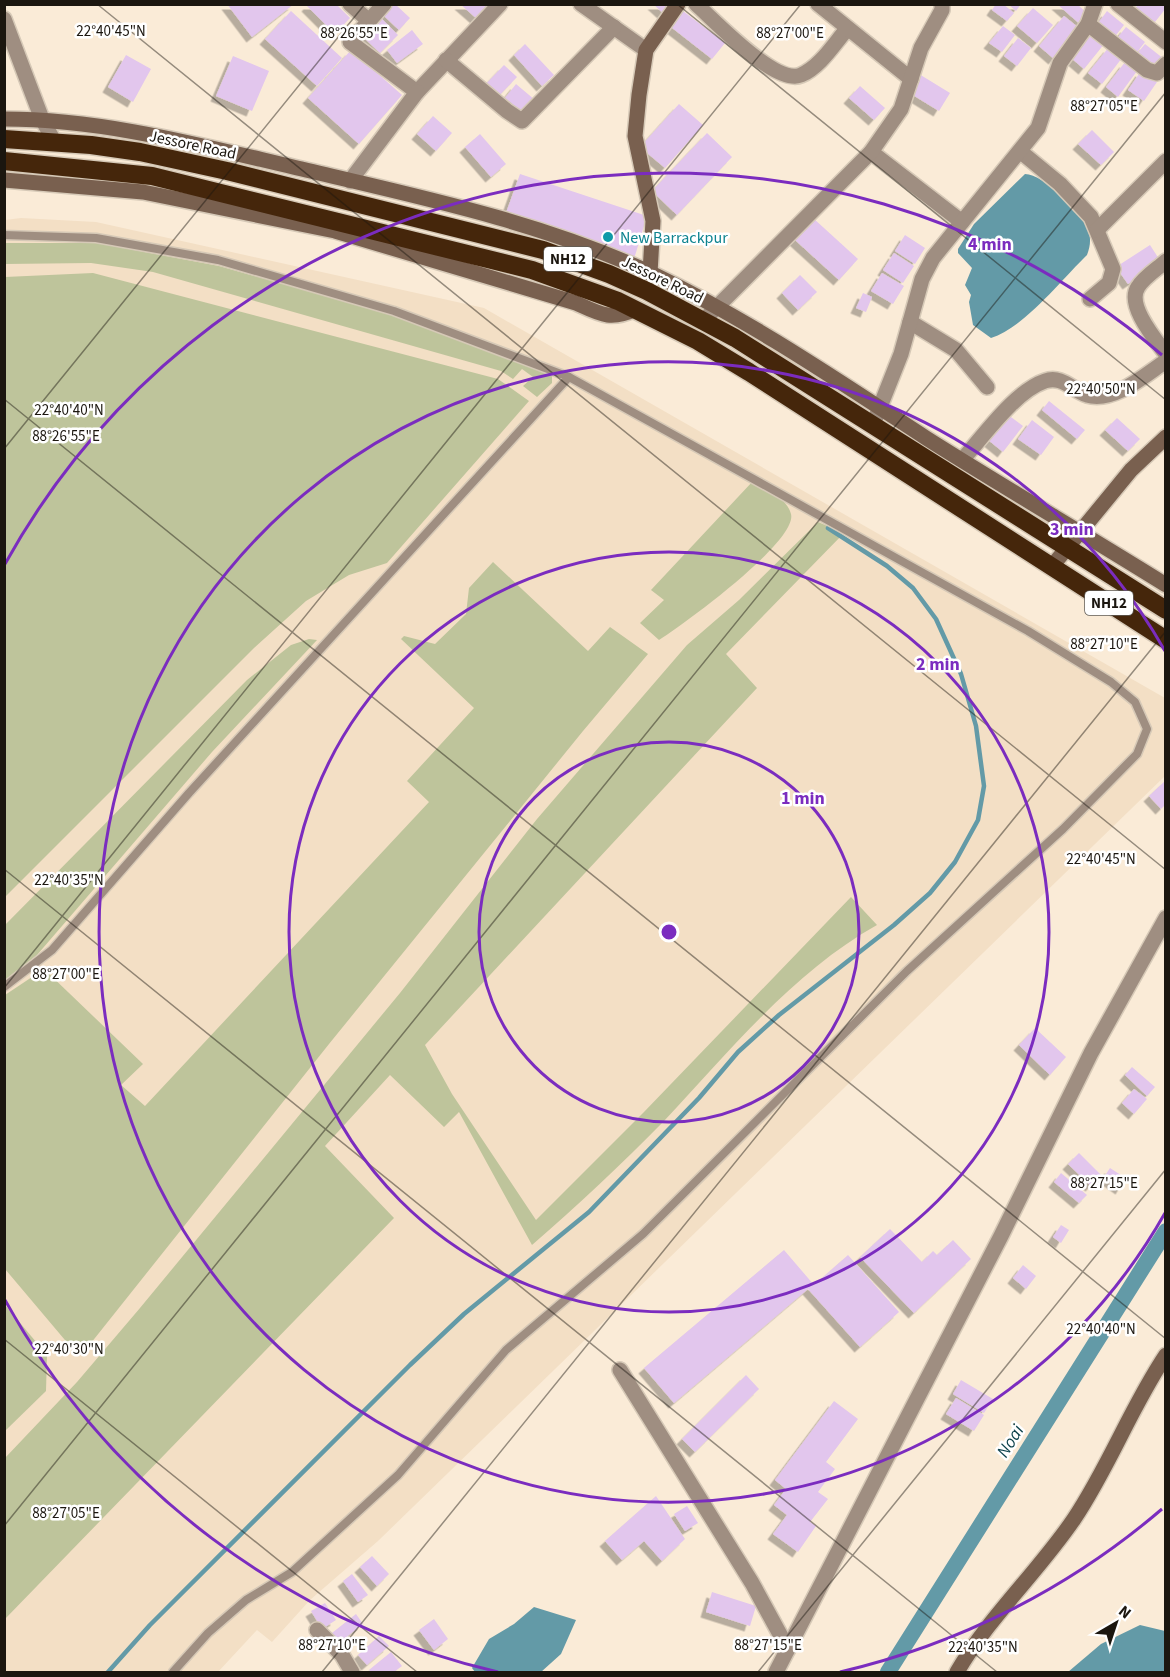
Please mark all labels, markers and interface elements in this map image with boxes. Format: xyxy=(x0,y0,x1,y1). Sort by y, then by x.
text: 22°40'45"N xyxy=(76,21,146,42)
text: 88°26'55"E xyxy=(320,23,388,44)
text: 88°27'00"E xyxy=(756,23,824,44)
text: 88°27'05"E xyxy=(1070,96,1138,117)
street label: Jessore Road xyxy=(147,125,238,165)
place label: New Barrackpur xyxy=(620,227,728,249)
marker: New Barrackpur xyxy=(601,230,615,244)
text: 4 min xyxy=(968,232,1012,257)
road number: NH12 xyxy=(544,247,592,271)
street label: Jessore Road xyxy=(618,251,707,309)
text: 22°40'50"N xyxy=(1066,379,1136,400)
text: 22°40'40"N xyxy=(34,400,104,421)
text: 88°26'55"E xyxy=(32,426,100,447)
text: 3 min xyxy=(1050,517,1094,542)
road number: NH12 xyxy=(1085,591,1133,615)
text: 88°27'10"E xyxy=(1070,634,1138,655)
text: 2 min xyxy=(916,652,960,677)
text: 1 min xyxy=(781,786,825,811)
text: 22°40'45"N xyxy=(1066,849,1136,870)
text: 22°40'35"N xyxy=(34,870,104,891)
centre of rings xyxy=(659,922,679,942)
text: 88°27'00"E xyxy=(32,964,100,985)
text: 88°27'15"E xyxy=(1070,1173,1138,1194)
text: 22°40'40"N xyxy=(1066,1319,1136,1340)
text: 22°40'30"N xyxy=(34,1339,104,1360)
water label: Noai xyxy=(991,1419,1031,1462)
text: 88°27'05"E xyxy=(32,1503,100,1524)
north arrow xyxy=(1086,1593,1146,1653)
text: N xyxy=(1114,1600,1136,1624)
text: 88°27'10"E xyxy=(298,1635,366,1656)
text: 88°27'15"E xyxy=(734,1635,802,1656)
text: 22°40'35"N xyxy=(948,1637,1018,1658)

